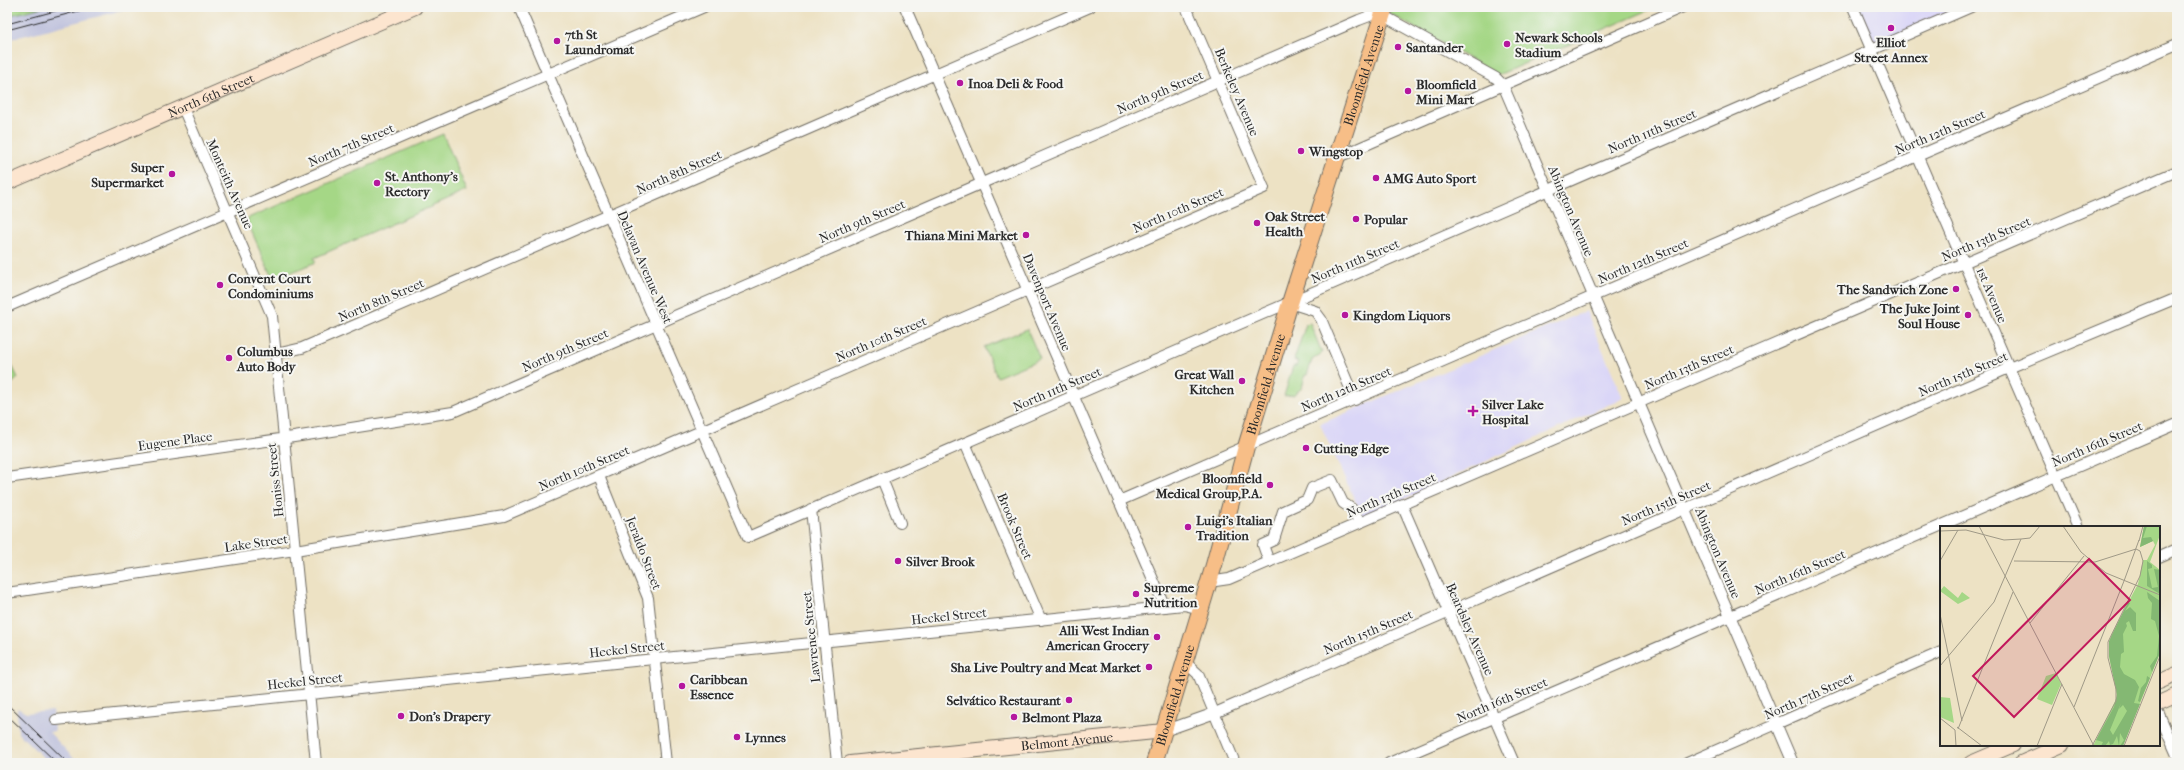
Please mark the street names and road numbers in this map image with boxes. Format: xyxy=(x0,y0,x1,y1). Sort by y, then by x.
street label: Bloomfield Avenue xyxy=(1340,22,1386,127)
street label: Berkeley Avenue xyxy=(1212,46,1263,139)
street label: North 9th Street xyxy=(1115,67,1206,117)
street label: North 6th Street xyxy=(165,70,257,120)
street label: North 11th Street xyxy=(1605,105,1699,156)
street label: North 12th Street xyxy=(1893,106,1988,158)
street label: North 7th Street xyxy=(306,120,396,170)
street label: Monteith Avenue xyxy=(203,137,257,232)
street label: North 8th Street xyxy=(634,146,724,198)
street label: Abington Avenue xyxy=(1545,162,1597,259)
street label: North 10th Street xyxy=(1130,184,1226,236)
street label: North 9th Street xyxy=(817,196,908,246)
street label: Delavan Avenue West xyxy=(614,208,676,326)
street label: North 13th Street xyxy=(1939,213,2033,265)
street label: North 11th Street xyxy=(1308,235,1402,286)
street label: North 12th Street xyxy=(1596,235,1691,287)
street label: Davenport Avenue xyxy=(1020,251,1075,354)
street label: 1st Avenue xyxy=(1974,265,2011,326)
street label: North 8th Street xyxy=(336,275,427,325)
street label: North 10th Street xyxy=(833,313,929,365)
street label: North 9th Street xyxy=(520,325,611,375)
street label: Bloomfield Avenue xyxy=(1243,331,1288,436)
street label: North 13th Street xyxy=(1642,341,1736,393)
street label: North 15th Street xyxy=(1916,348,2010,400)
street label: North 11th Street xyxy=(1010,363,1104,414)
street label: North 12th Street xyxy=(1299,363,1394,415)
street label: North 16th Street xyxy=(2049,418,2145,470)
street label: Eugene Place xyxy=(137,428,214,454)
street label: Honiss Street xyxy=(264,442,286,518)
street label: North 10th Street xyxy=(536,442,632,494)
street label: North 13th Street xyxy=(1344,469,1438,521)
street label: North 15th Street xyxy=(1619,477,1713,529)
street label: Brook Street xyxy=(994,490,1036,562)
street label: Abington Avenue xyxy=(1692,504,1744,601)
street label: Jeraldo Street xyxy=(623,513,665,592)
street label: Lake Street xyxy=(223,531,289,555)
street label: North 16th Street xyxy=(1752,546,1848,598)
street label: Beardsley Avenue xyxy=(1443,581,1497,678)
street label: Lawrence Street xyxy=(799,590,823,684)
street label: Heckel Street xyxy=(911,605,988,627)
street label: North 15th Street xyxy=(1321,606,1415,658)
street label: Heckel Street xyxy=(589,638,666,660)
street label: Bloomfield Avenue xyxy=(1152,642,1197,747)
street label: North 17th Street xyxy=(1762,669,1856,722)
street label: Heckel Street xyxy=(267,670,344,692)
street label: North 16th Street xyxy=(1454,674,1550,726)
street label: Belmont Avenue xyxy=(1020,729,1114,753)

